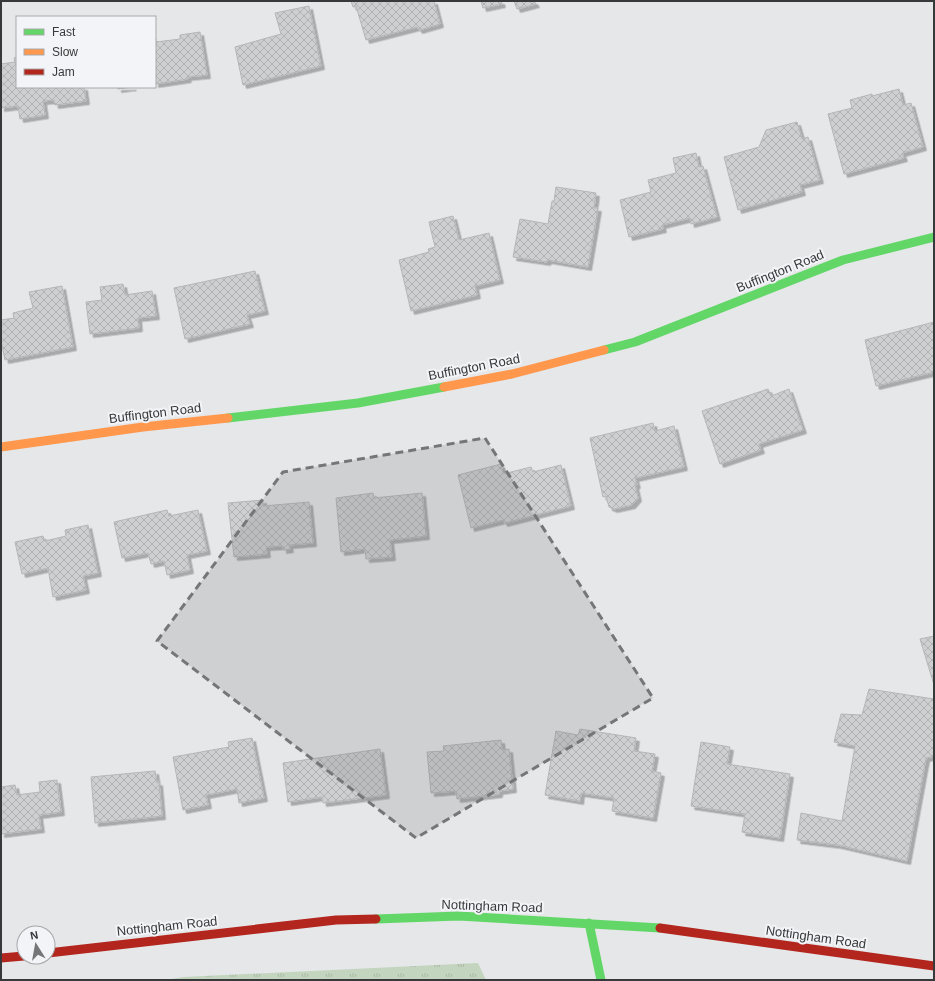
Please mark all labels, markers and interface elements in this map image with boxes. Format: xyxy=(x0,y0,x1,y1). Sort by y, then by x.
legend xyxy=(16,16,156,88)
text: Fast xyxy=(52,25,76,39)
text: Slow xyxy=(52,45,78,59)
text: Jam xyxy=(52,65,75,79)
street label: Buffington Road xyxy=(734,247,826,295)
street label: Buffington Road xyxy=(427,351,521,383)
street label: Buffington Road xyxy=(108,400,202,426)
street label: Nottingham Road xyxy=(441,897,543,915)
street label: Nottingham Road xyxy=(116,913,218,939)
street label: Nottingham Road xyxy=(765,923,867,951)
north arrow xyxy=(16,925,56,965)
text: N xyxy=(29,929,39,942)

